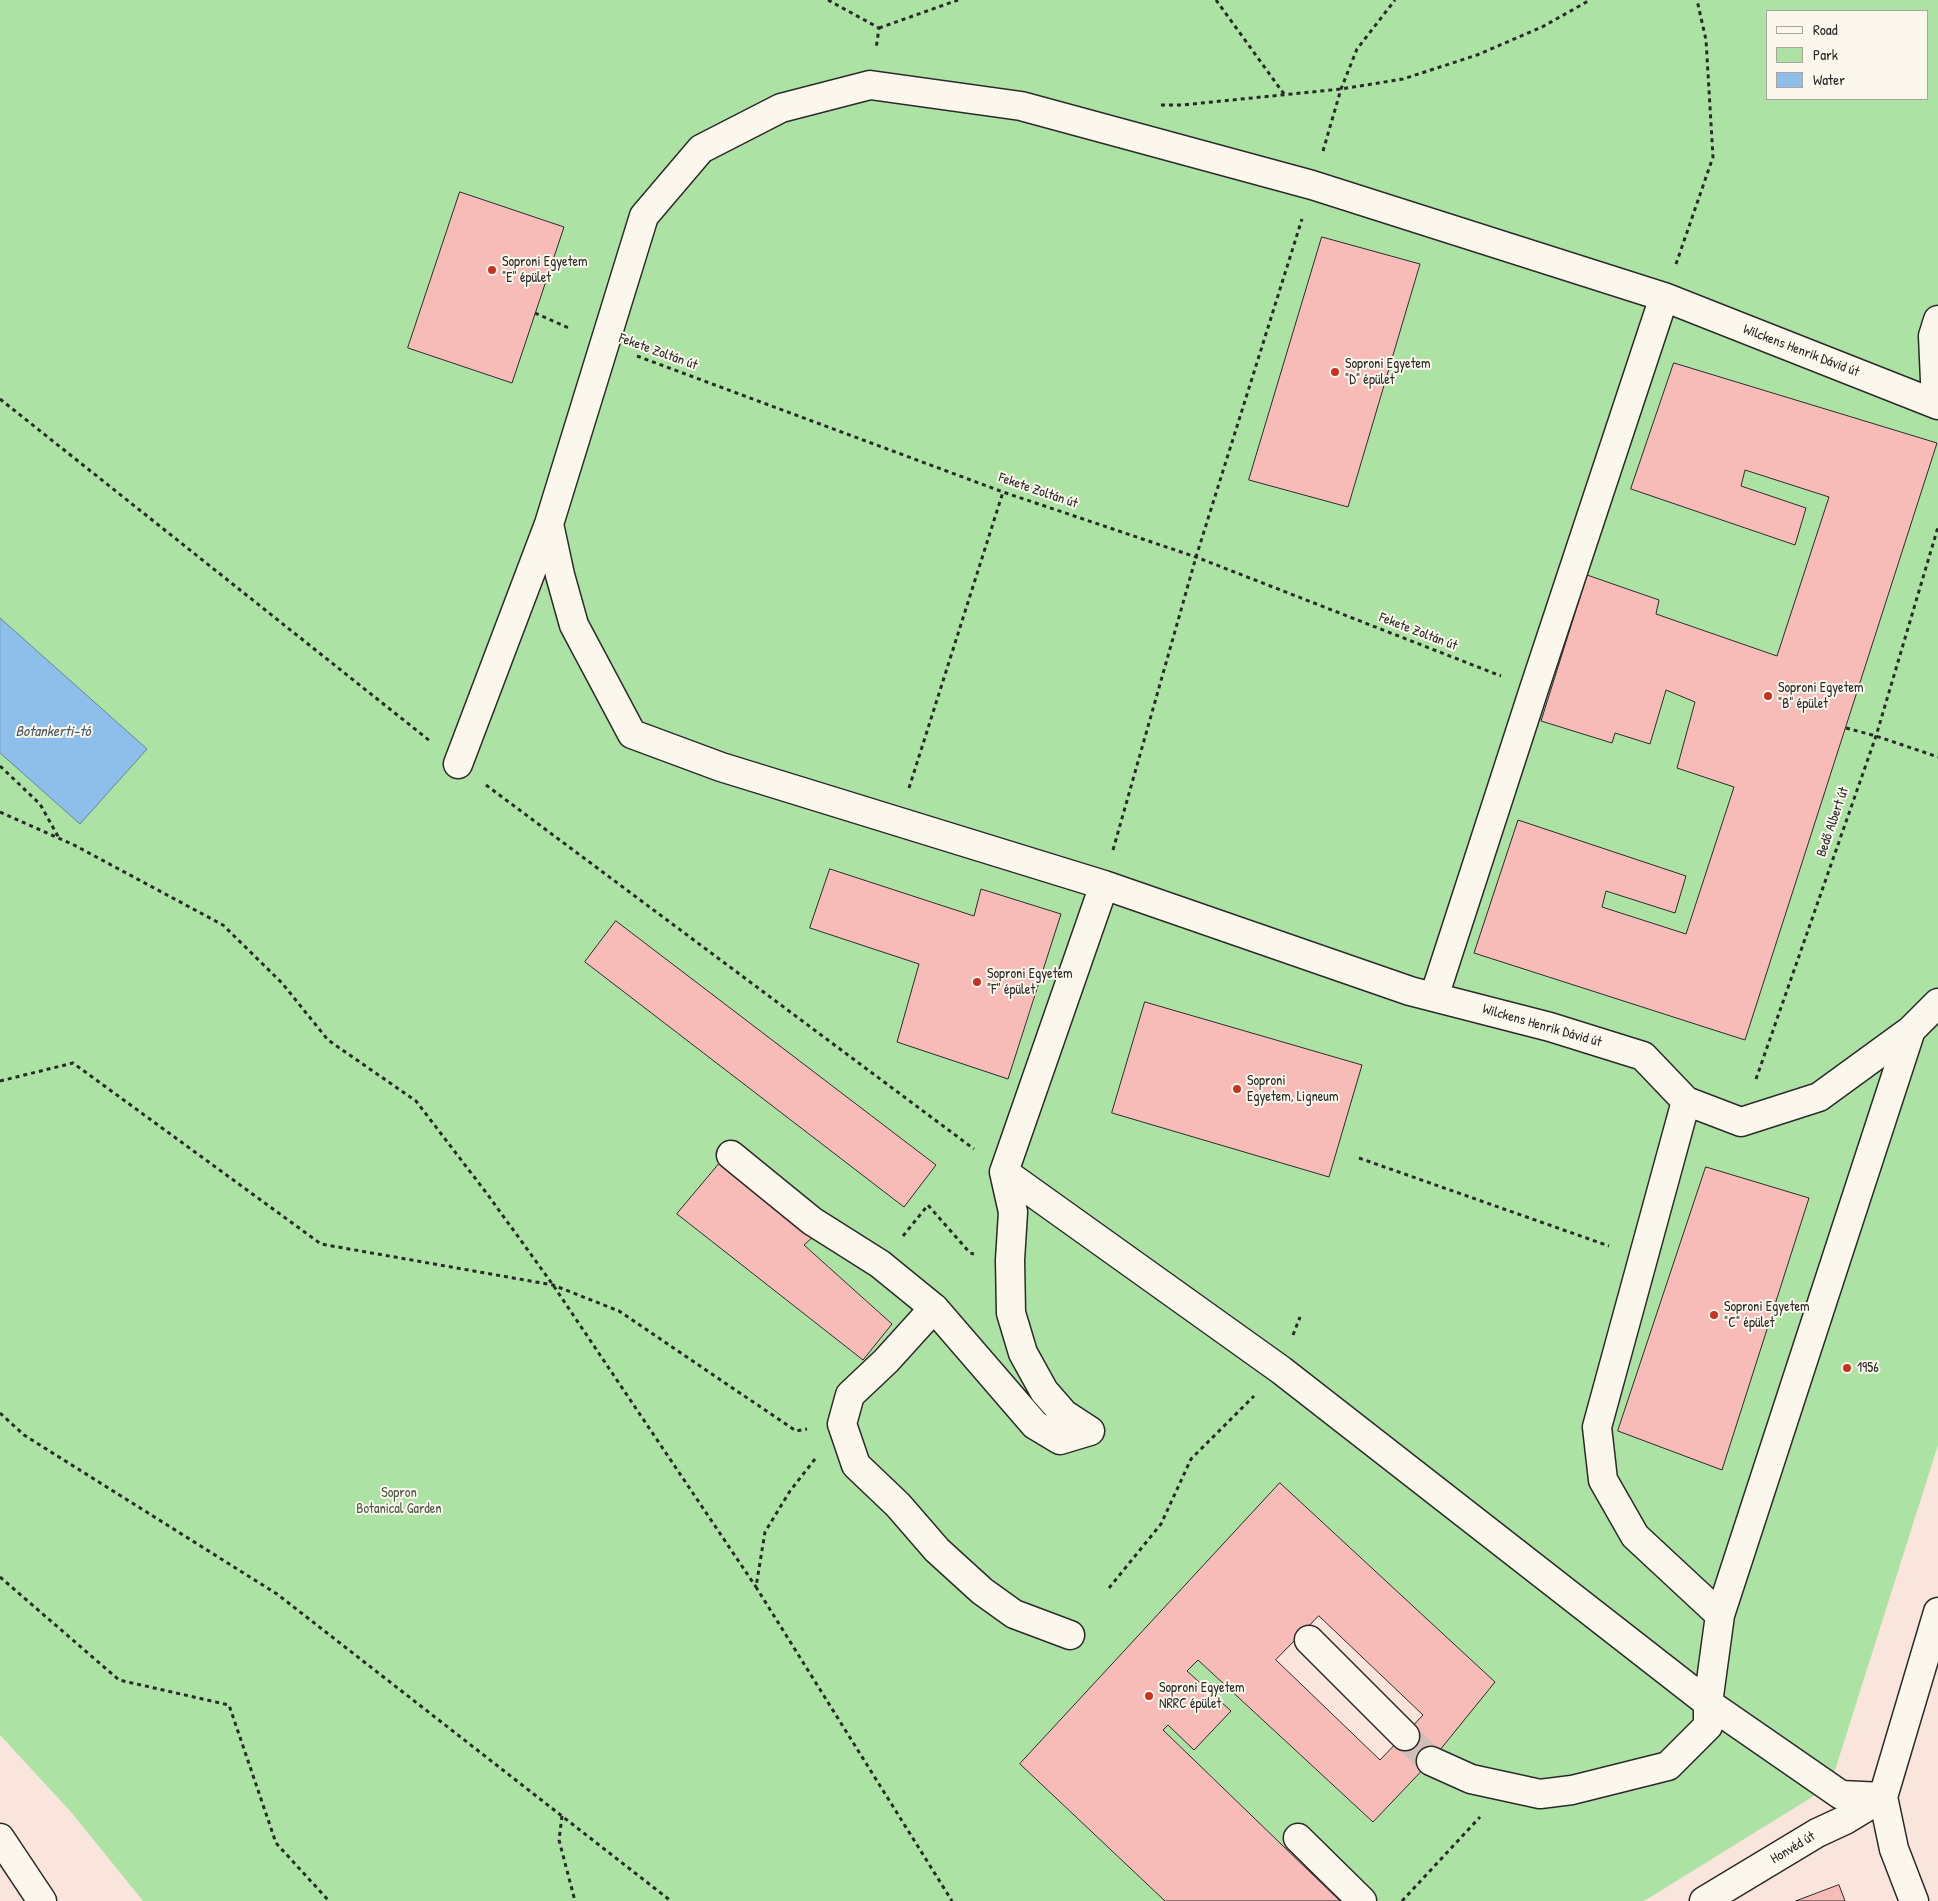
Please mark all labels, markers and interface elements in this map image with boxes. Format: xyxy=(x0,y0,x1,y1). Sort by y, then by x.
legend xyxy=(1766,10,1928,100)
text: Road xyxy=(1813,19,1838,40)
text: Park xyxy=(1813,44,1838,65)
text: Water xyxy=(1813,69,1845,90)
place label: Soproni Egyetem "E" épület xyxy=(502,254,588,286)
marker: Soproni Egyetem "E" épület xyxy=(486,264,498,276)
street label: Wilckens Henrik Dávid út xyxy=(1740,321,1862,381)
street label: Fekete Zoltán út xyxy=(616,330,700,374)
place label: Soproni Egyetem "D" épület xyxy=(1345,356,1431,388)
marker: Soproni Egyetem "D" épület xyxy=(1329,366,1341,378)
street label: Fekete Zoltán út xyxy=(996,470,1080,512)
street label: Fekete Zoltán út xyxy=(1376,609,1460,655)
place label: Soproni Egyetem "B" épület xyxy=(1778,680,1864,712)
marker: Soproni Egyetem "B" épület xyxy=(1762,690,1774,702)
water label: Botankerti-tó xyxy=(15,723,91,741)
street label: Bedő Albert út xyxy=(1813,785,1853,859)
place label: Soproni Egyetem "F" épület xyxy=(987,966,1073,999)
marker: Soproni Egyetem "F" épület xyxy=(971,976,983,988)
street label: Wilckens Henrik Dávid út xyxy=(1480,1001,1604,1051)
place label: Soproni Egyetem, Ligneum xyxy=(1247,1073,1338,1106)
marker: Soproni Egyetem, Ligneum xyxy=(1231,1083,1243,1095)
place label: Soproni Egyetem "C" épület xyxy=(1724,1299,1810,1331)
marker: Soproni Egyetem "C" épület xyxy=(1708,1309,1720,1321)
place label: 1956 xyxy=(1857,1360,1879,1376)
marker: 1956 xyxy=(1841,1362,1853,1374)
park label: Sopron Botanical Garden xyxy=(356,1485,442,1518)
place label: Soproni Egyetem NRRC épület xyxy=(1159,1680,1245,1712)
marker: Soproni Egyetem NRRC épület xyxy=(1143,1690,1155,1702)
street label: Honvéd út xyxy=(1768,1828,1818,1868)

